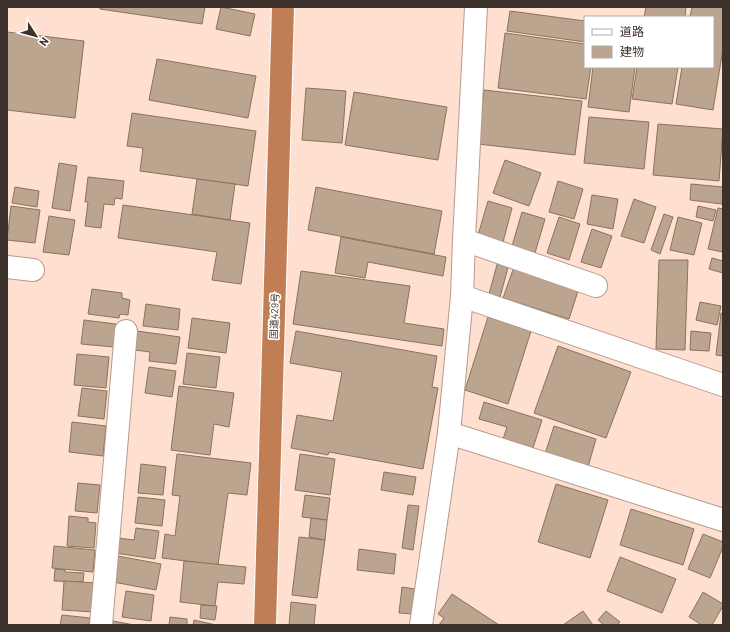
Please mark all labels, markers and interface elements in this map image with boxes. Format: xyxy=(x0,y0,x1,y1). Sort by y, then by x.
north arrow xyxy=(16,16,56,56)
legend xyxy=(584,16,714,68)
text: 道路 xyxy=(620,24,644,38)
text: N xyxy=(37,35,52,49)
text: 建物 xyxy=(620,44,644,58)
street label: 国道429号 xyxy=(267,293,281,339)

